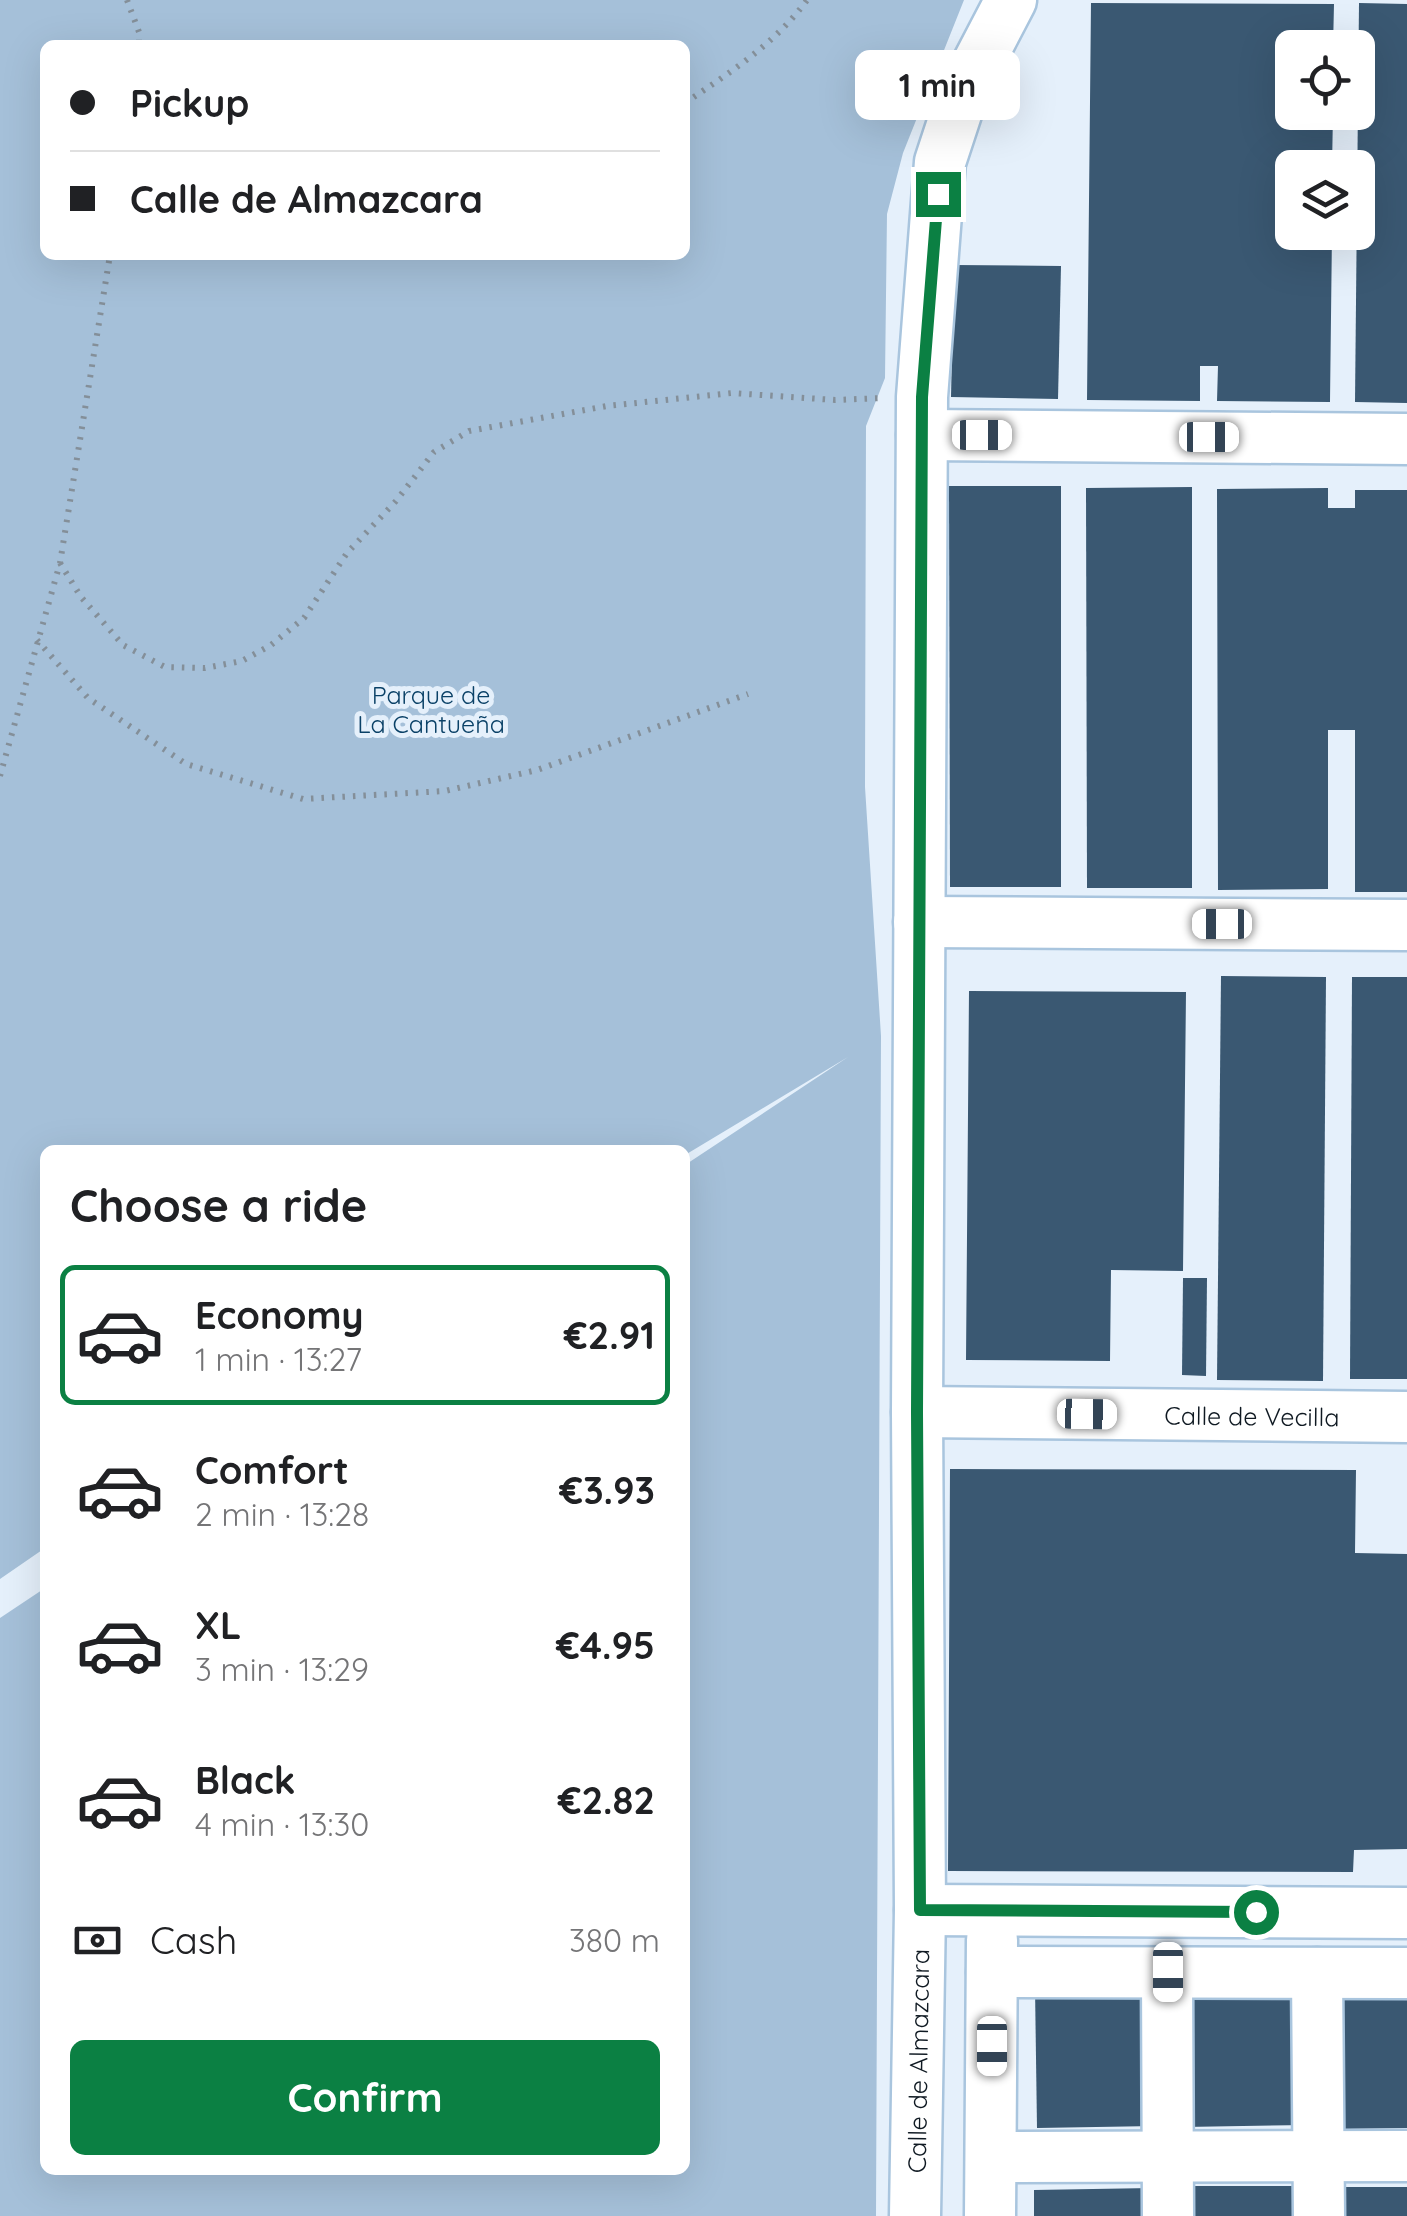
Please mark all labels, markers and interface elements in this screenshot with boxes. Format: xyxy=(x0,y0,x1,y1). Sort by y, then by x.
map controls xyxy=(1275,30,1375,250)
button: locate xyxy=(1275,30,1375,130)
callout: 1 min xyxy=(856,49,1020,119)
text: 1 min xyxy=(899,65,976,105)
text: Pickup xyxy=(130,79,249,127)
button: layers xyxy=(1275,150,1375,250)
route end xyxy=(916,172,961,217)
text: Calle de Almazcara xyxy=(130,175,483,223)
car xyxy=(952,420,1012,450)
car xyxy=(1179,422,1239,452)
park label: Parque de La Cantueña xyxy=(357,679,505,739)
car xyxy=(1192,909,1252,939)
text: Choose a ride xyxy=(70,1177,367,1233)
icon: car xyxy=(75,1290,165,1380)
text: Economy xyxy=(195,1291,364,1339)
text: €2.91 xyxy=(564,1311,655,1359)
text: 1 min · 13:27 xyxy=(195,1339,362,1379)
car xyxy=(1057,1398,1117,1430)
street label: Calle de Vecilla xyxy=(1164,1399,1340,1432)
icon: car xyxy=(75,1445,165,1535)
text: Comfort xyxy=(195,1446,349,1494)
text: €3.93 xyxy=(559,1466,655,1514)
text: 2 min · 13:28 xyxy=(195,1494,369,1534)
icon: car xyxy=(75,1600,165,1690)
text: XL xyxy=(195,1601,241,1649)
text: €4.95 xyxy=(556,1621,655,1669)
text: 3 min · 13:29 xyxy=(195,1649,369,1689)
icon: car xyxy=(75,1755,165,1845)
text: Black xyxy=(195,1756,295,1804)
text: €2.82 xyxy=(558,1776,655,1824)
text: 4 min · 13:30 xyxy=(195,1804,369,1844)
route start xyxy=(1234,1890,1279,1935)
icon: cash xyxy=(70,1913,125,1968)
text: Cash xyxy=(150,1916,237,1964)
text: 380 m xyxy=(569,1920,660,1960)
car xyxy=(1153,1942,1183,2002)
street label: Calle de Almazcara xyxy=(900,1949,935,2173)
car xyxy=(977,2016,1007,2076)
button: Confirm xyxy=(70,2040,660,2155)

